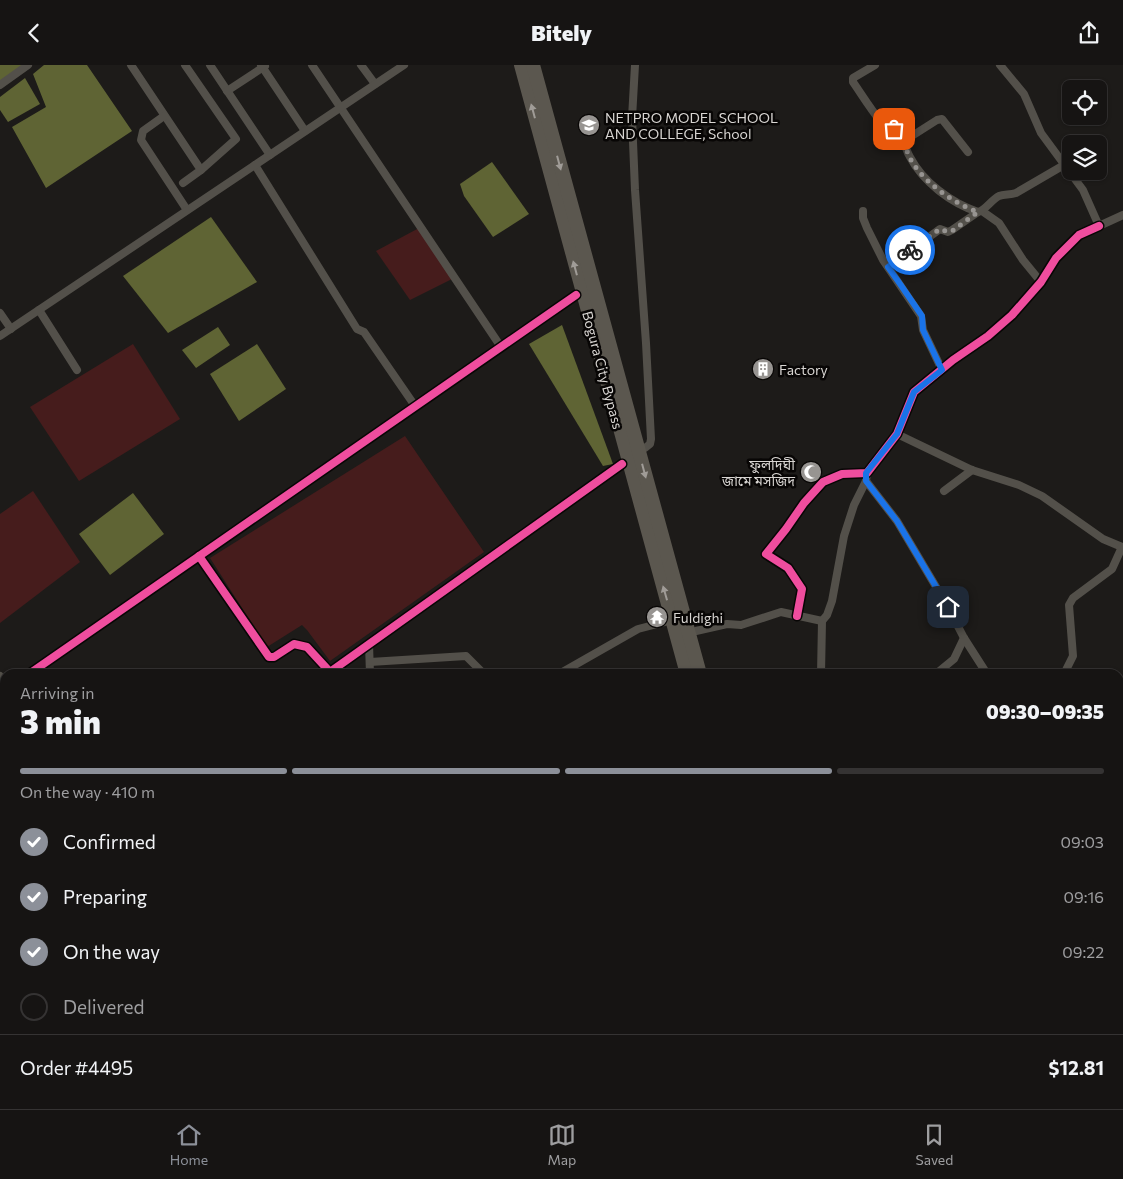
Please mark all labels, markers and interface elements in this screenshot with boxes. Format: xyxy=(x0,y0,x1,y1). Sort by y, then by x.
icon: back xyxy=(20,19,48,47)
text: Bitely xyxy=(531,19,592,46)
icon: share xyxy=(1075,19,1103,47)
map controls xyxy=(1062,80,1107,180)
button: locate xyxy=(1062,80,1107,125)
one-way arrow xyxy=(529,103,537,118)
pin xyxy=(873,108,915,150)
place label: NETPRO MODEL SCHOOL AND COLLEGE, School xyxy=(605,109,778,142)
school or university icon: NETPRO MODEL SCHOOL AND COLLEGE, School xyxy=(577,113,601,137)
icon: bag xyxy=(880,115,908,143)
button: layers xyxy=(1062,135,1107,180)
one-way arrow xyxy=(555,155,563,170)
courier xyxy=(885,225,935,275)
icon: bike xyxy=(896,236,924,264)
one-way arrow xyxy=(571,260,579,275)
street label: Bogura City Bypass xyxy=(579,309,627,431)
building icon: Factory xyxy=(751,357,775,381)
place label: Factory xyxy=(779,361,828,378)
place label: ফুলদিঘী জামে মসজিদ xyxy=(721,456,795,489)
mosque icon: ফুলদিঘী জামে মসজিদ xyxy=(799,460,823,484)
one-way arrow xyxy=(640,464,648,479)
one-way arrow xyxy=(661,585,669,601)
pin xyxy=(927,586,969,628)
icon: home xyxy=(934,593,962,621)
temple icon: Fuldighi xyxy=(645,605,669,629)
place label: Fuldighi xyxy=(673,609,723,626)
text: Arriving in xyxy=(20,683,94,702)
text: 09:30–09:35 xyxy=(986,700,1104,723)
text: 3 min xyxy=(20,701,101,741)
text: On the way · 410 m xyxy=(20,782,155,801)
icon: check xyxy=(20,828,48,856)
text: Confirmed xyxy=(63,830,156,853)
text: 09:03 xyxy=(1061,832,1104,851)
icon: check xyxy=(20,883,48,911)
text: Preparing xyxy=(63,885,147,908)
text: 09:16 xyxy=(1064,887,1104,906)
icon: check xyxy=(20,938,48,966)
text: On the way xyxy=(63,940,160,963)
text: 09:22 xyxy=(1062,942,1104,961)
text: Delivered xyxy=(63,995,144,1018)
text: Order #4495 xyxy=(20,1056,133,1079)
text: $12.81 xyxy=(1049,1056,1104,1079)
tab: Home xyxy=(170,1121,208,1168)
tab: Map xyxy=(547,1121,576,1168)
tab: Saved xyxy=(916,1121,953,1168)

